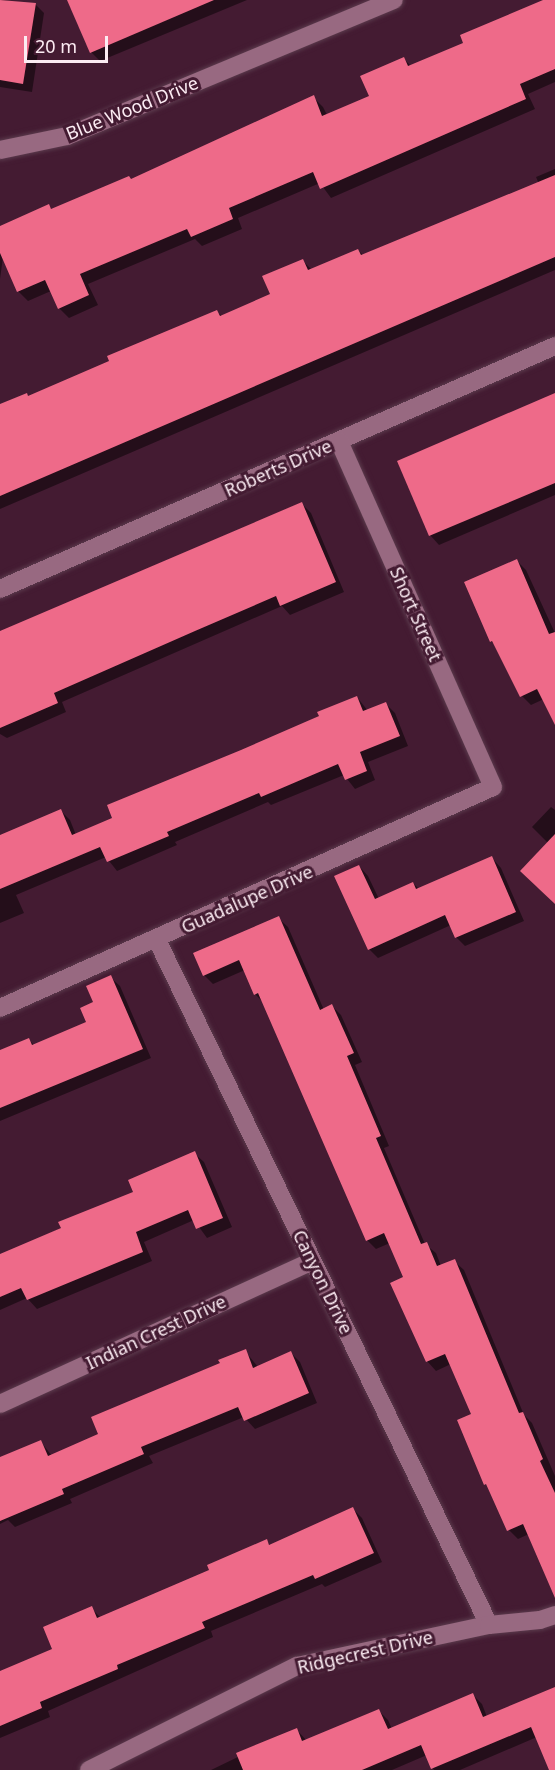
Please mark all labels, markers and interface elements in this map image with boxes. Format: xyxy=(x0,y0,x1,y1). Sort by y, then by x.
scale bar xyxy=(27,24,111,62)
text: 20 m xyxy=(35,34,77,58)
street label: Blue Wood Drive xyxy=(63,72,201,144)
street label: Roberts Drive xyxy=(221,435,335,501)
street label: Short Street xyxy=(386,564,446,664)
street label: Guadalupe Drive xyxy=(178,860,316,938)
street label: Canyon Drive xyxy=(289,1226,357,1338)
street label: Indian Crest Drive xyxy=(83,1290,229,1374)
street label: Ridgecrest Drive xyxy=(295,1626,435,1678)

